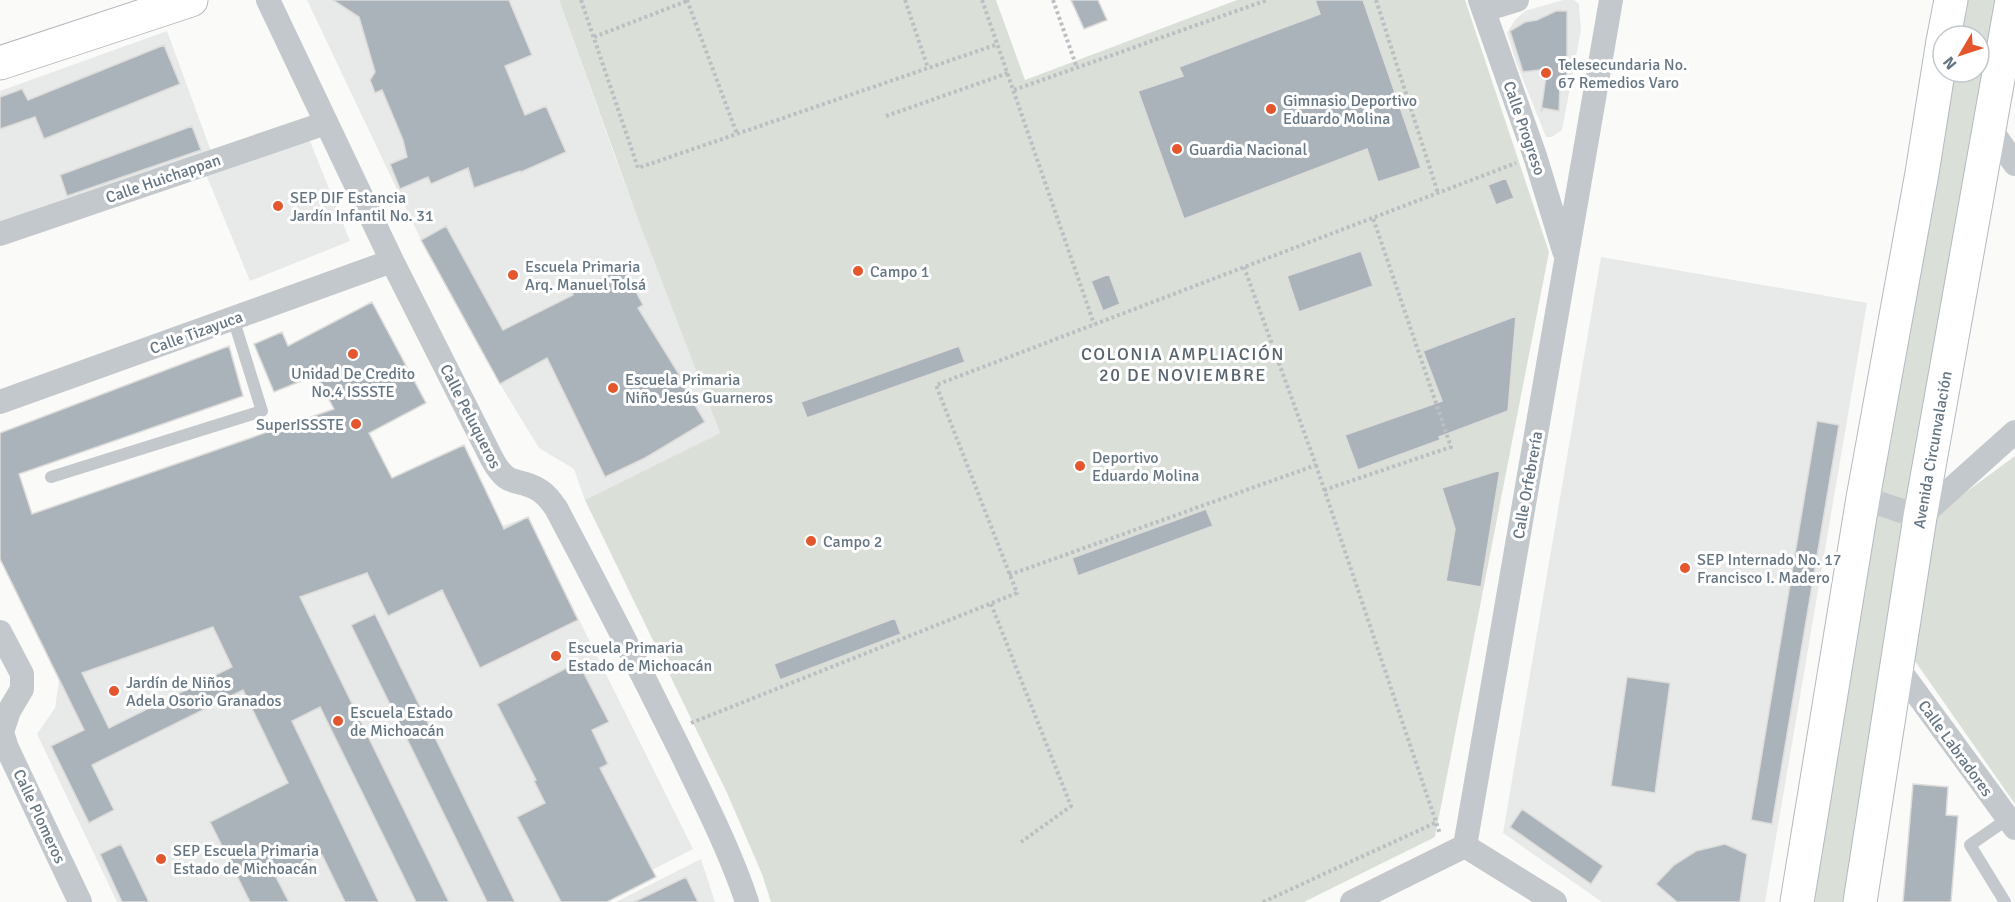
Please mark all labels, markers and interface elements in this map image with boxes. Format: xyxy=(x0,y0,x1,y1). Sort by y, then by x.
north arrow xyxy=(1931,24,1991,84)
text: N xyxy=(1939,52,1961,73)
place label: Telesecundaria No. 67 Remedios Varo xyxy=(1558,55,1687,93)
marker: Telesecundaria No. 67 Remedios Varo xyxy=(1539,66,1553,80)
street label: Calle Progreso xyxy=(1499,79,1550,178)
place label: Gimnasio Deportivo Eduardo Molina xyxy=(1283,91,1417,129)
marker: Gimnasio Deportivo Eduardo Molina xyxy=(1264,102,1278,116)
place label: Guardia Nacional xyxy=(1189,140,1307,160)
marker: Guardia Nacional xyxy=(1170,142,1184,156)
street label: Calle Huichappan xyxy=(103,150,223,208)
place label: SEP DIF Estancia Jardín Infantil No. 31 xyxy=(290,188,434,226)
marker: SEP DIF Estancia Jardín Infantil No. 31 xyxy=(271,199,285,213)
place label: Escuela Primaria Arq. Manuel Tolsá xyxy=(525,257,646,295)
place label: Campo 1 xyxy=(870,262,929,282)
marker: Campo 1 xyxy=(851,264,865,278)
marker: Escuela Primaria Arq. Manuel Tolsá xyxy=(506,268,520,282)
street label: Calle Tizayuca xyxy=(147,307,246,359)
district label: COLONIA AMPLIACIÓN 20 DE NOVIEMBRE xyxy=(1081,343,1285,386)
marker: Unidad De Credito No.4 ISSSTE xyxy=(346,347,360,361)
street label: Calle Peluqueros xyxy=(435,361,505,472)
place label: Unidad De Credito No.4 ISSSTE xyxy=(291,364,415,402)
place label: Escuela Primaria Niño Jesús Guarneros xyxy=(625,370,773,408)
street label: Avenida Circunvalación xyxy=(1909,370,1957,530)
marker: Escuela Primaria Niño Jesús Guarneros xyxy=(606,381,620,395)
place label: SuperISSSTE xyxy=(256,415,344,435)
marker: SuperISSSTE xyxy=(349,417,363,431)
street label: Calle Orfebrería xyxy=(1509,430,1547,541)
place label: Deportivo Eduardo Molina xyxy=(1092,448,1199,486)
marker: Deportivo Eduardo Molina xyxy=(1073,459,1087,473)
place label: Campo 2 xyxy=(823,532,882,552)
marker: Campo 2 xyxy=(804,534,818,548)
place label: SEP Internado No. 17 Francisco I. Madero xyxy=(1697,550,1841,588)
marker: SEP Internado No. 17 Francisco I. Madero xyxy=(1678,561,1692,575)
place label: Escuela Primaria Estado de Michoacán xyxy=(568,638,712,676)
marker: Escuela Primaria Estado de Michoacán xyxy=(549,649,563,663)
place label: Jardín de Niños Adela Osorio Granados xyxy=(126,673,281,711)
marker: Jardín de Niños Adela Osorio Granados xyxy=(107,684,121,698)
street label: Calle Labradores xyxy=(1914,697,1997,801)
place label: Escuela Estado de Michoacán xyxy=(350,703,453,741)
marker: Escuela Estado de Michoacán xyxy=(331,714,345,728)
street label: Calle Plomeros xyxy=(9,766,70,867)
place label: SEP Escuela Primaria Estado de Michoacán xyxy=(173,841,319,879)
marker: SEP Escuela Primaria Estado de Michoacán xyxy=(154,852,168,866)

